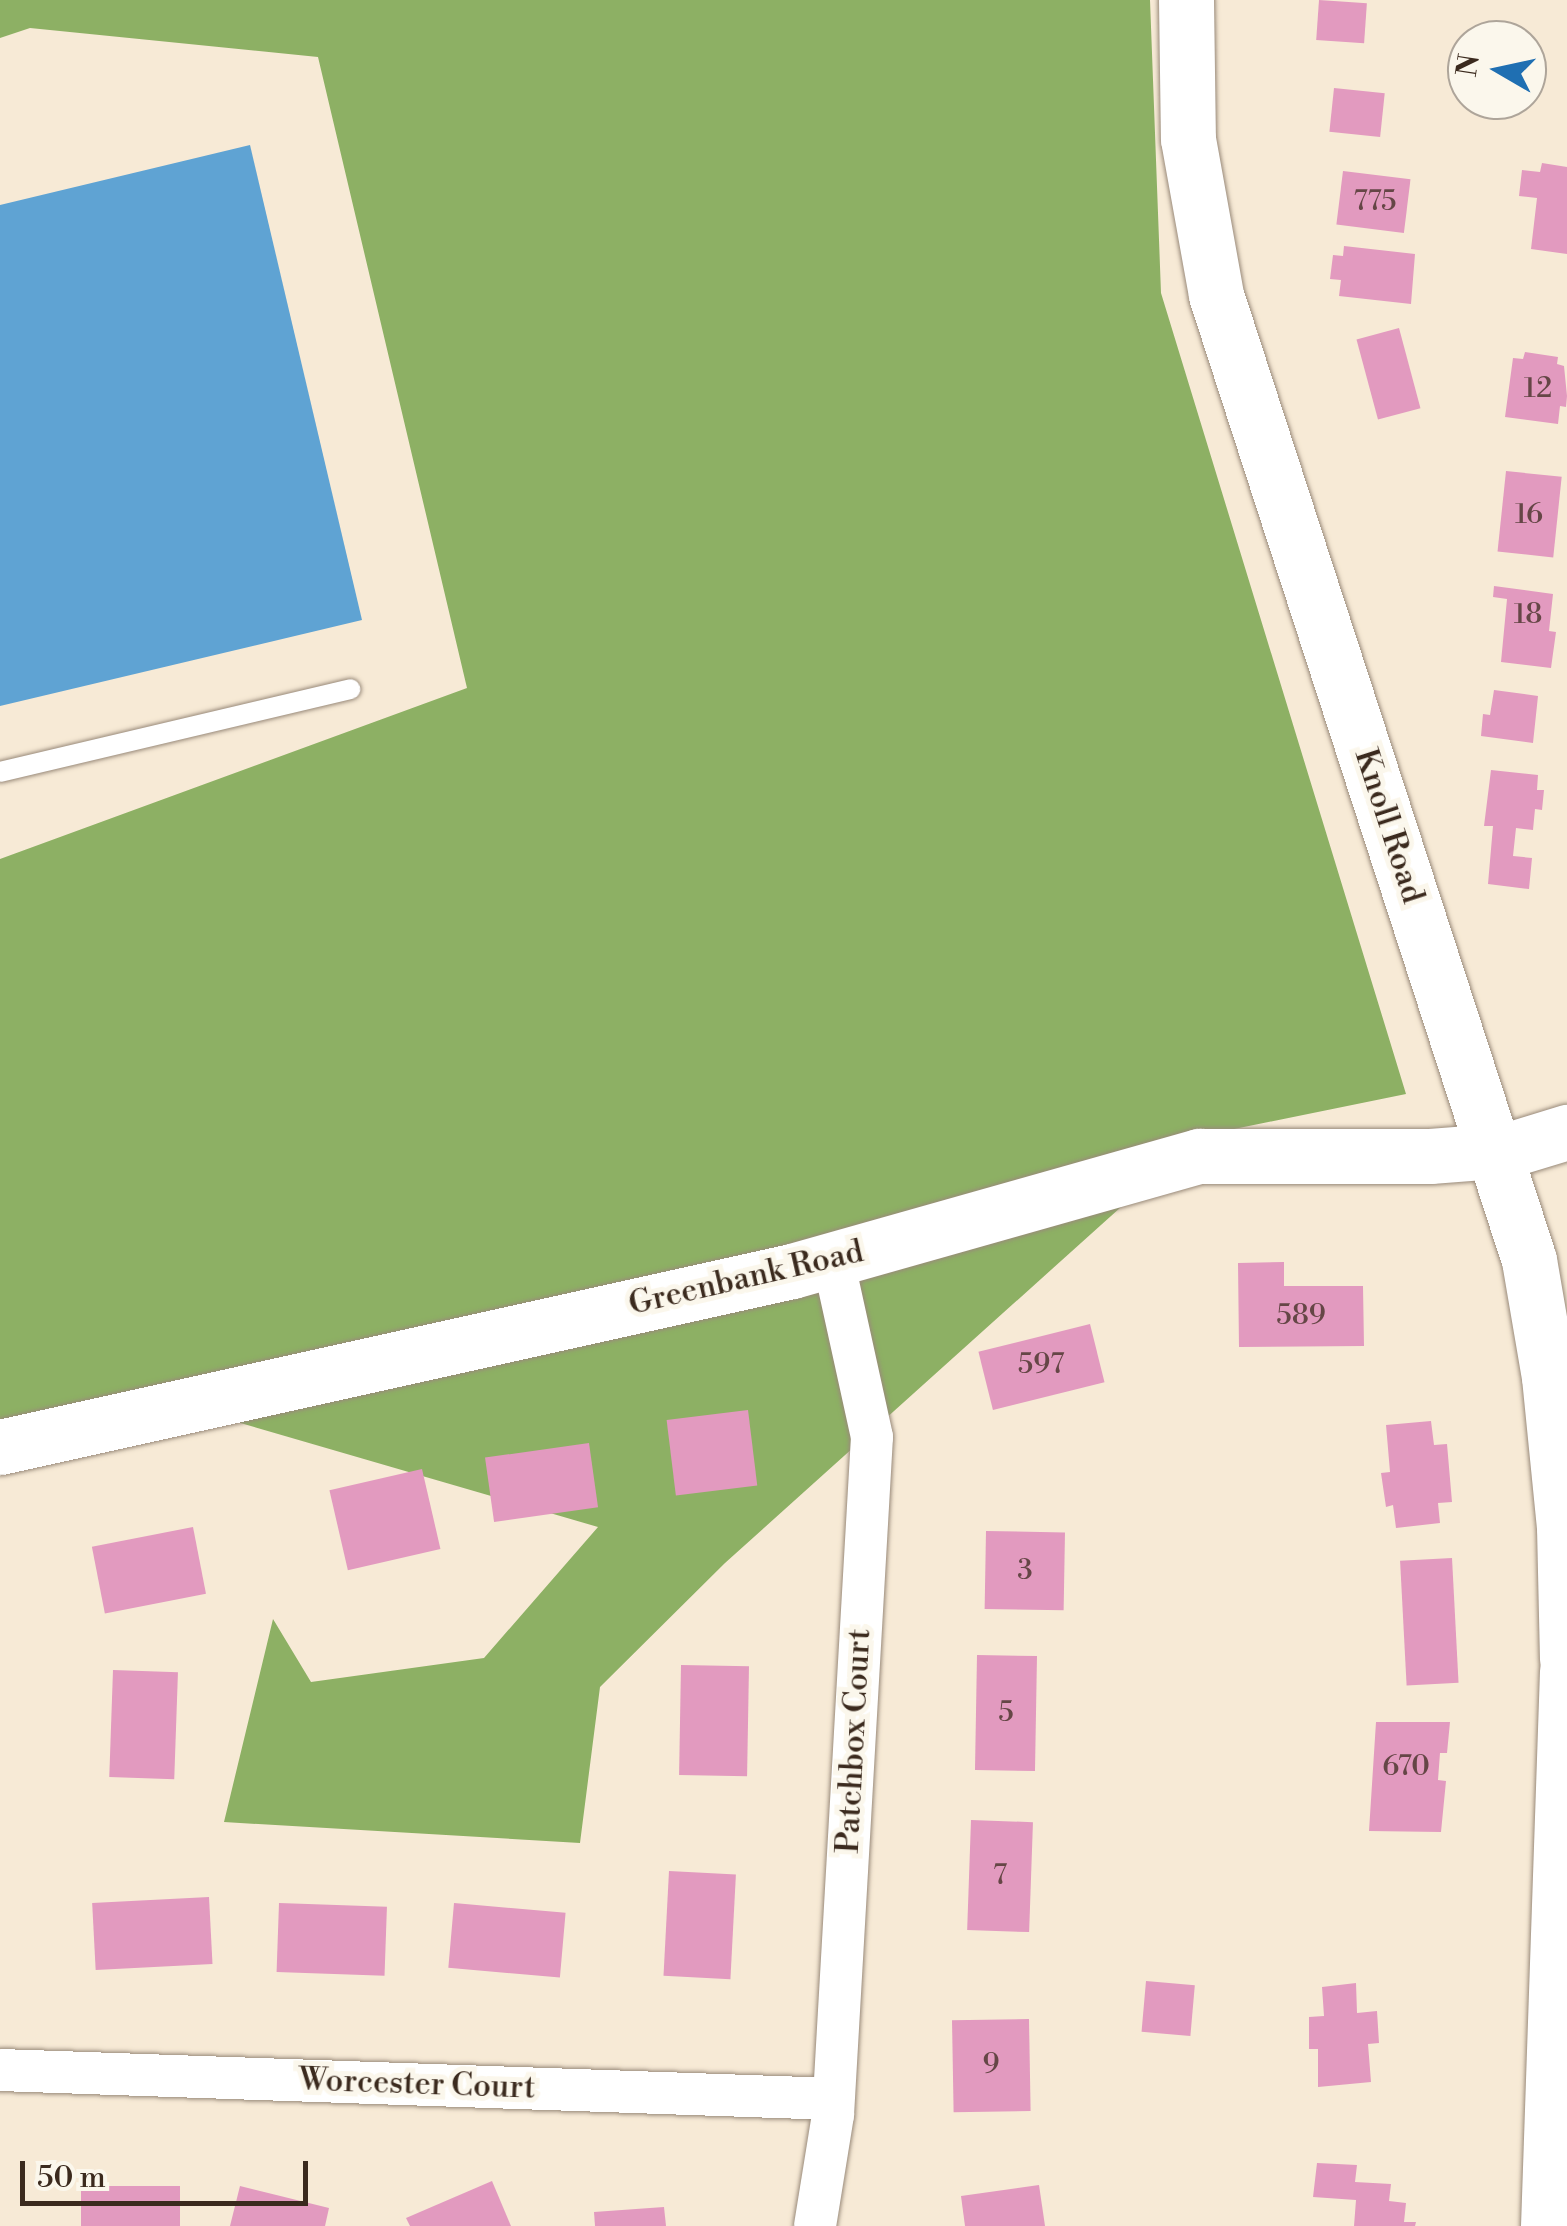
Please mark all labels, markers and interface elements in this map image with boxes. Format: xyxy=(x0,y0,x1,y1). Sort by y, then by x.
north arrow xyxy=(1447,20,1547,120)
text: N xyxy=(1450,52,1488,79)
house number: 775 xyxy=(1353,185,1397,219)
house number: 12 xyxy=(1524,372,1552,406)
house number: 16 xyxy=(1515,498,1543,532)
house number: 18 xyxy=(1514,598,1542,632)
street label: Knoll Road xyxy=(1346,744,1432,908)
street label: Greenbank Road xyxy=(625,1232,867,1324)
house number: 589 xyxy=(1276,1299,1326,1333)
house number: 597 xyxy=(1018,1348,1064,1382)
house number: 3 xyxy=(1017,1554,1033,1588)
street label: Patchbox Court xyxy=(829,1628,879,1854)
house number: 5 xyxy=(998,1696,1014,1730)
house number: 670 xyxy=(1382,1750,1430,1784)
house number: 7 xyxy=(993,1859,1007,1893)
house number: 9 xyxy=(983,2048,999,2082)
street label: Worcester Court xyxy=(298,2061,536,2107)
scale bar xyxy=(25,2141,312,2203)
text: 50 m xyxy=(37,2159,106,2197)

